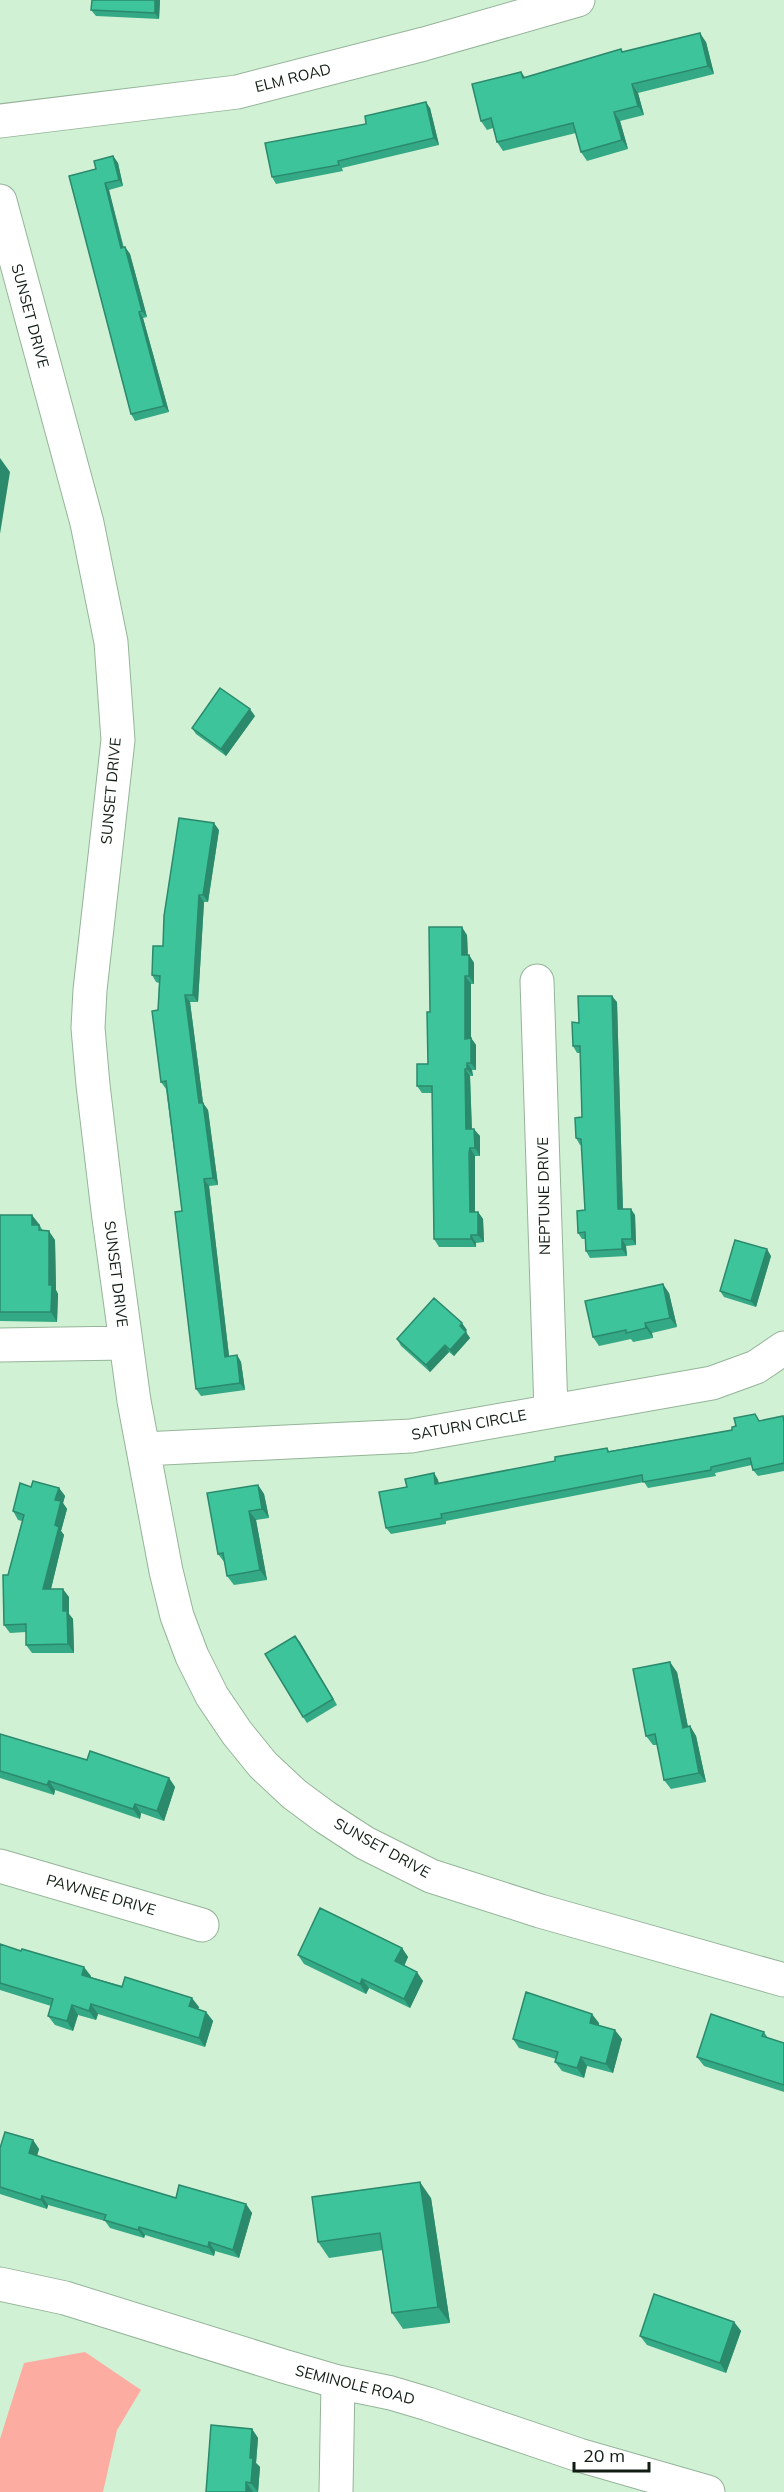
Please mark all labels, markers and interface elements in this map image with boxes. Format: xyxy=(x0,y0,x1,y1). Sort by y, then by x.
street label: ELM ROAD xyxy=(253,59,333,96)
street label: SUNSET DRIVE xyxy=(7,262,54,370)
street label: SUNSET DRIVE xyxy=(96,737,125,845)
street label: NEPTUNE DRIVE xyxy=(533,1137,554,1255)
street label: SUNSET DRIVE xyxy=(101,1220,132,1328)
street label: SATURN CIRCLE xyxy=(410,1405,528,1444)
street label: SUNSET DRIVE xyxy=(331,1813,434,1882)
street label: PAWNEE DRIVE xyxy=(44,1870,158,1919)
street label: SEMINOLE ROAD xyxy=(293,2360,417,2409)
scale bar xyxy=(574,2435,649,2473)
text: 20 m xyxy=(583,2444,625,2467)

